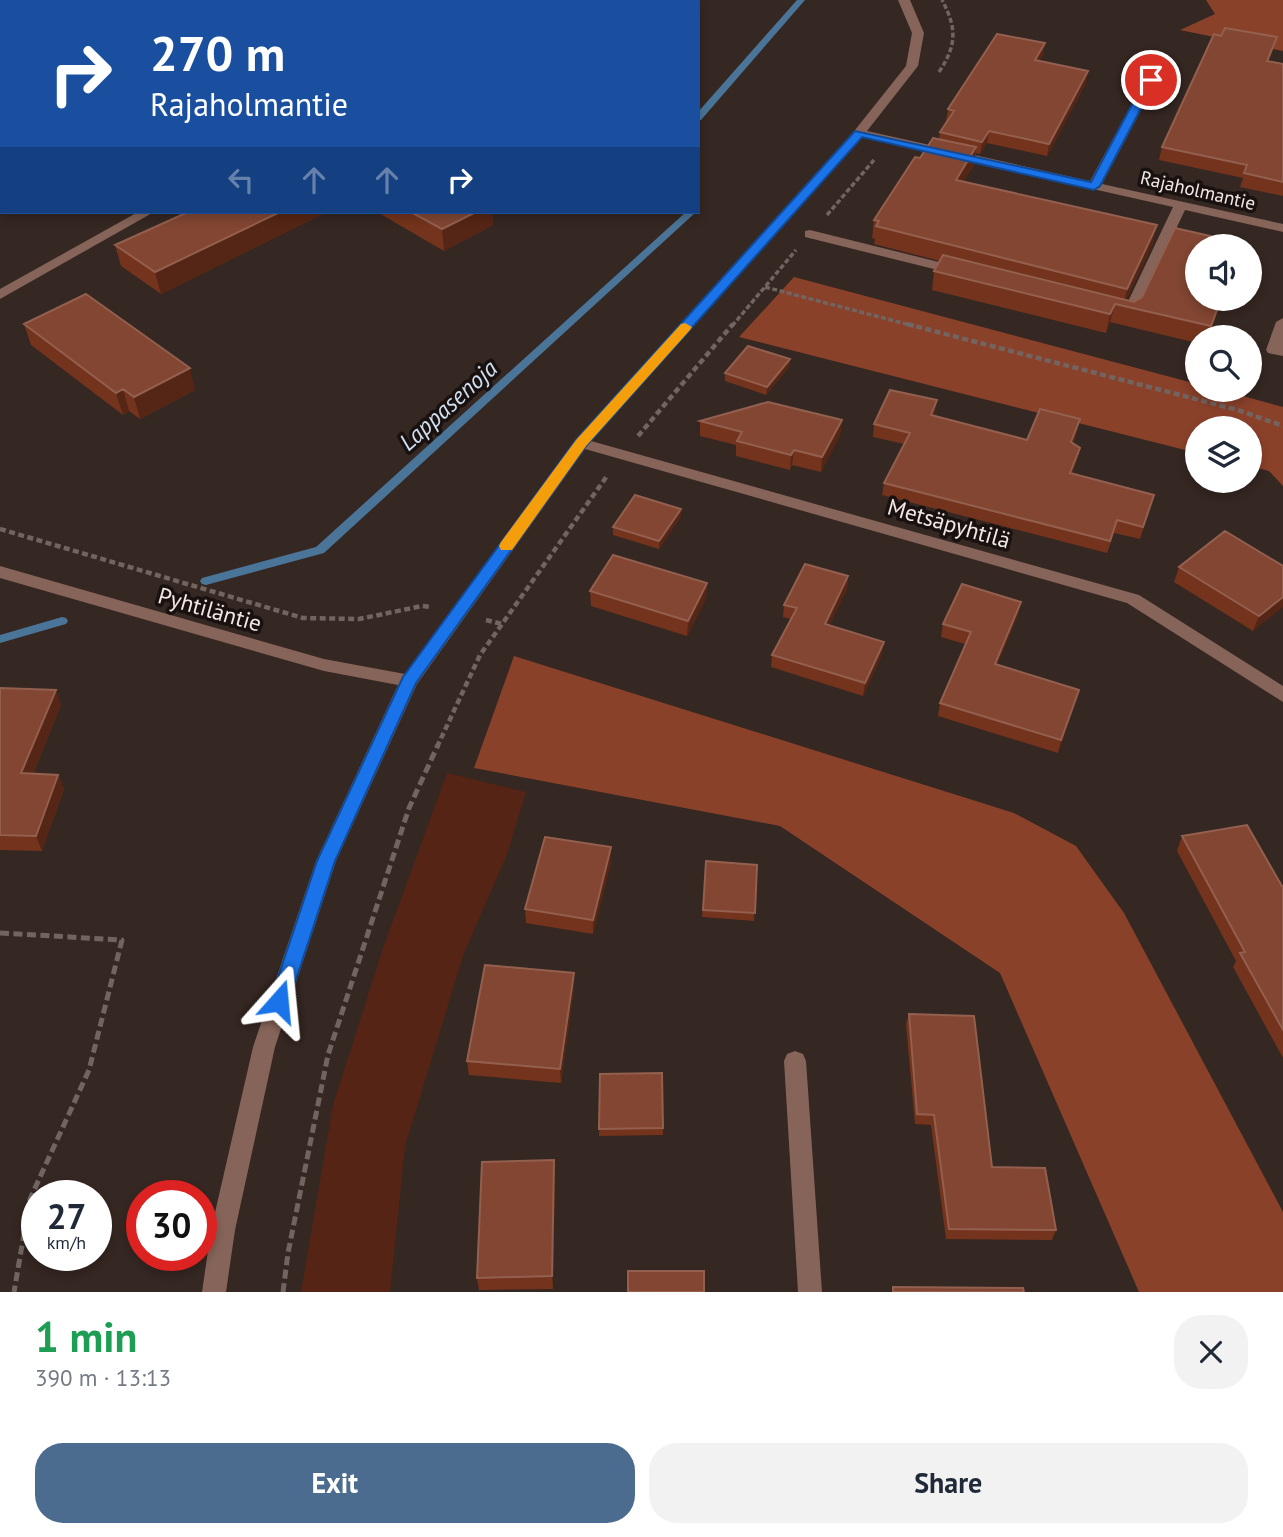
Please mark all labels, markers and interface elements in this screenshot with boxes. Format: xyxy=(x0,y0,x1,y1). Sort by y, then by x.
text: 270 m xyxy=(150,21,285,85)
icon: right xyxy=(35,28,126,119)
pin xyxy=(1121,50,1181,110)
icon: arrive xyxy=(1132,61,1170,99)
text: Rajaholmantie xyxy=(150,83,348,125)
icon: left xyxy=(222,161,260,199)
icon: ahead xyxy=(295,161,333,199)
icon: ahead xyxy=(368,161,406,199)
icon: right xyxy=(441,161,479,199)
street label: Rajaholmantie xyxy=(1138,165,1258,215)
map controls xyxy=(1185,234,1262,493)
button: sound xyxy=(1185,234,1262,311)
button: search xyxy=(1185,325,1262,402)
water label: Lappasenoja xyxy=(392,353,504,457)
button: layers xyxy=(1185,416,1262,493)
street label: Metsäpyhtilä xyxy=(884,492,1014,554)
street label: Pyhtiläntie xyxy=(155,580,265,638)
position arrow xyxy=(242,964,316,1038)
speed limit sign: 30 xyxy=(126,1180,217,1271)
text: 27 xyxy=(47,1193,86,1239)
text: km/h xyxy=(47,1231,86,1254)
text: 1 min xyxy=(35,1309,137,1364)
button: close xyxy=(1174,1315,1248,1389)
text: 390 m · 13:13 xyxy=(35,1363,171,1392)
button: Exit xyxy=(35,1443,635,1523)
button: Share xyxy=(649,1443,1248,1523)

